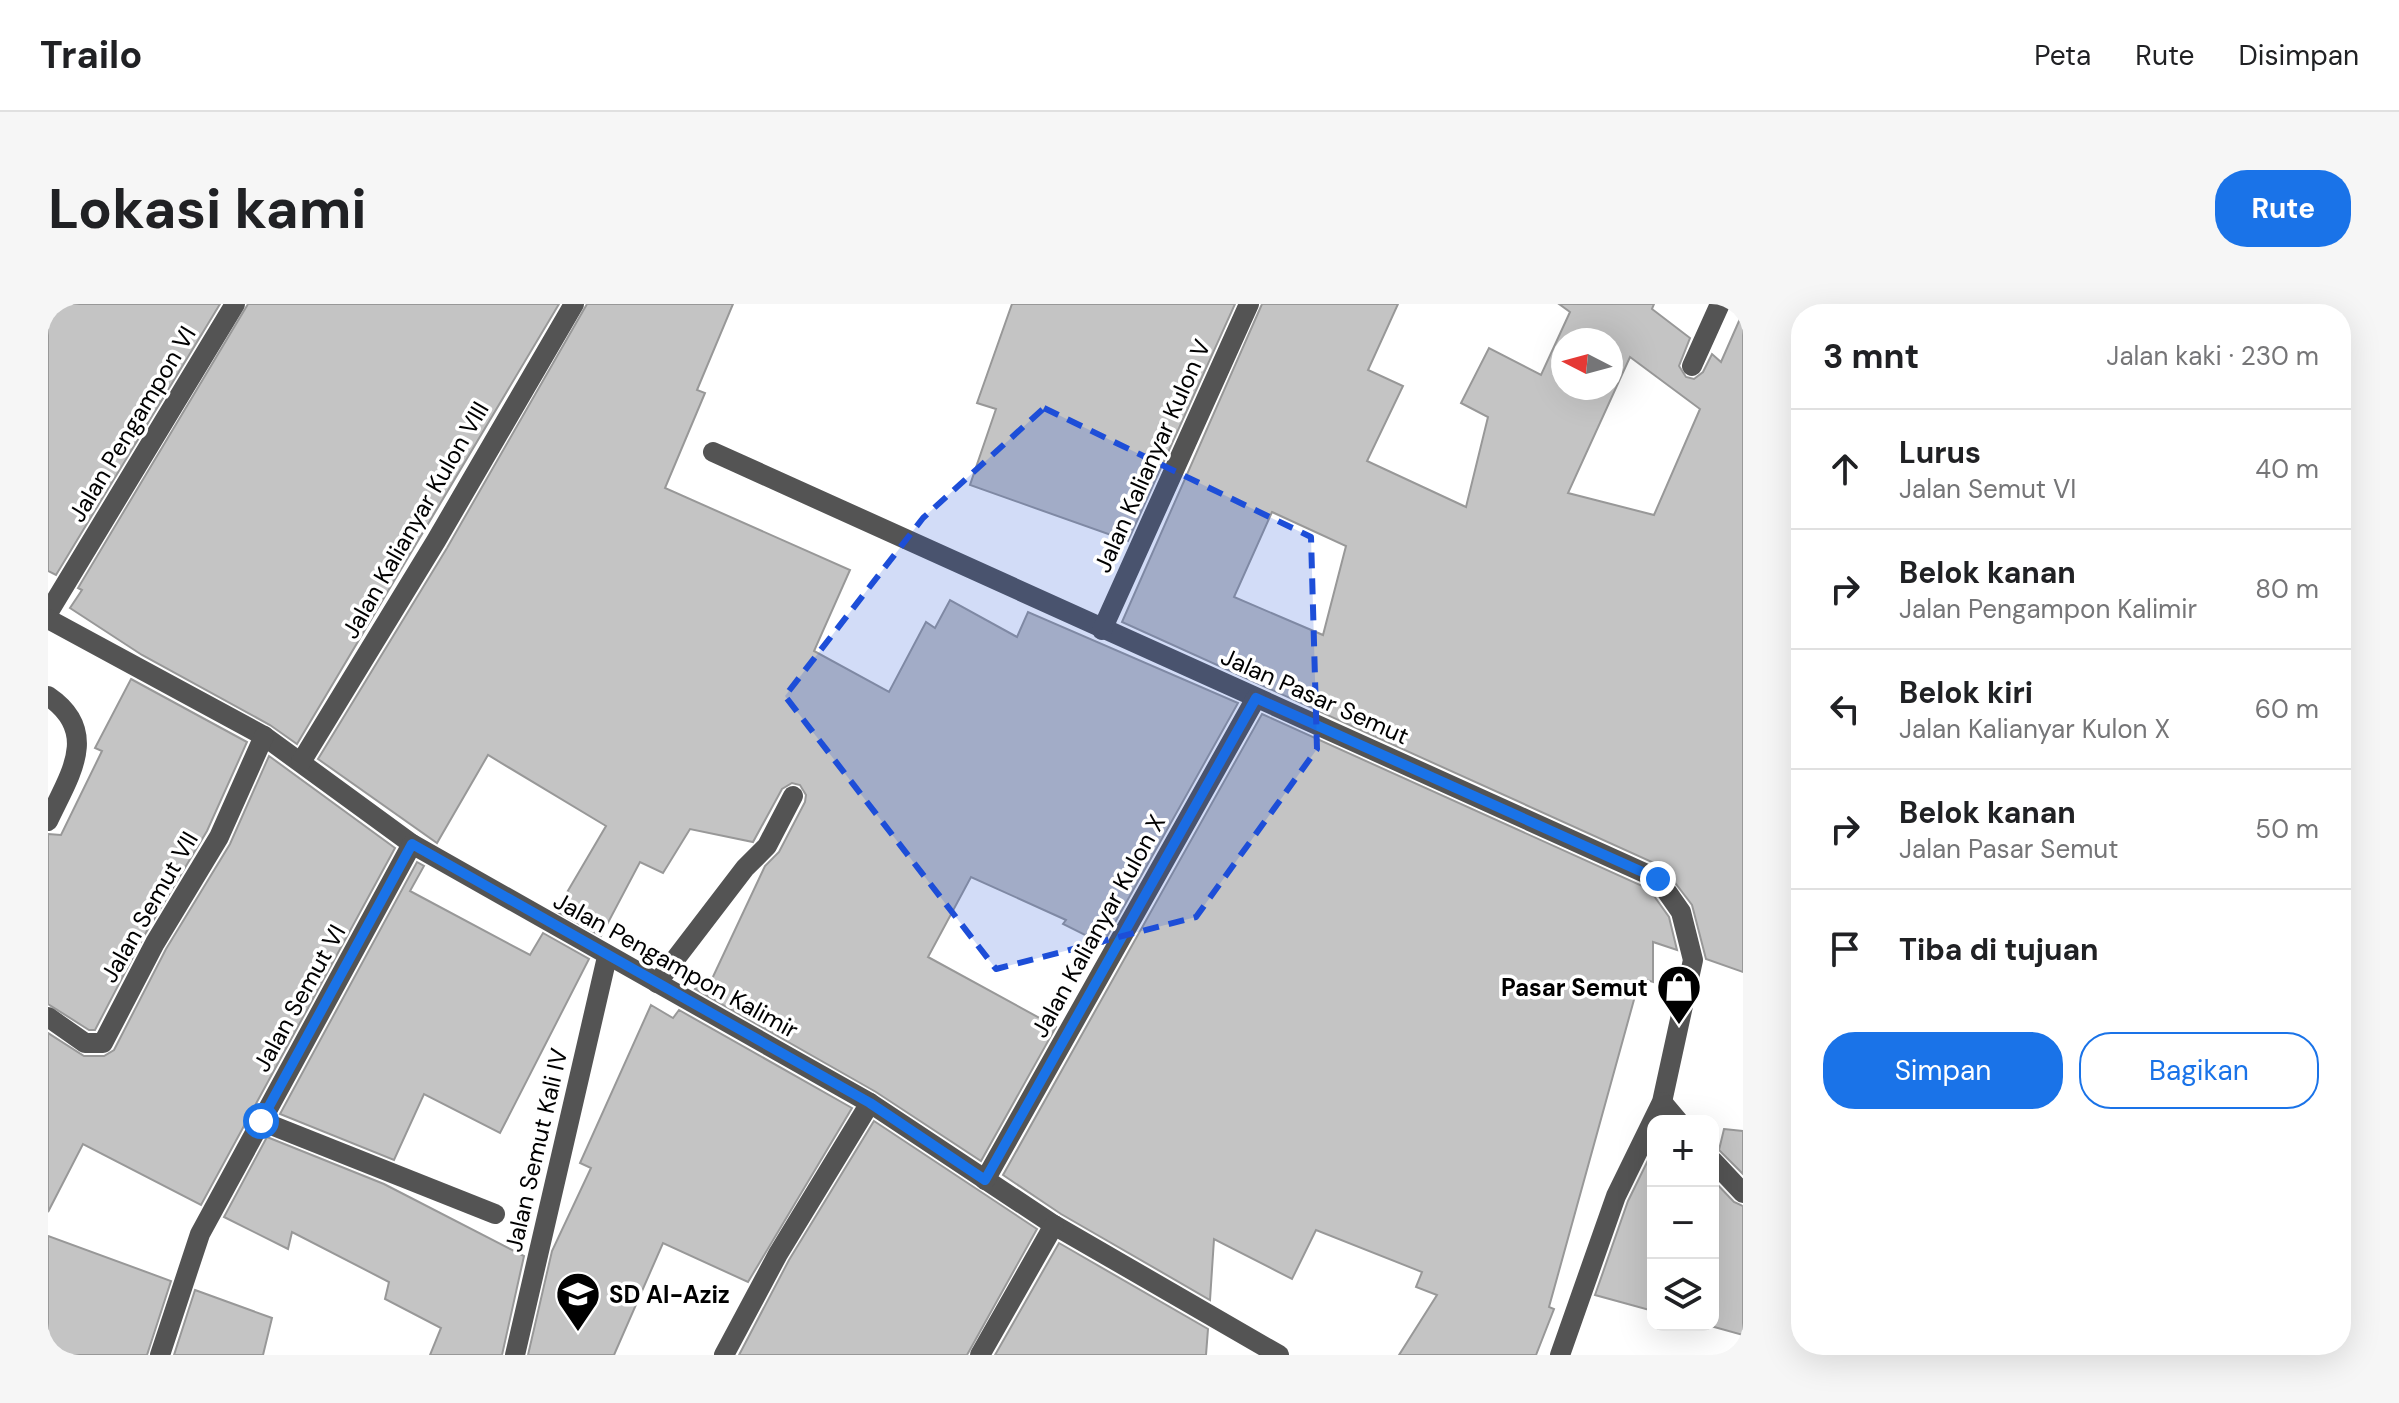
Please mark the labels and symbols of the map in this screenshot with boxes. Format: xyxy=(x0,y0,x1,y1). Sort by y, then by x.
street label: Jalan Pengampon VI xyxy=(61,320,203,528)
north arrow xyxy=(1551,328,1623,400)
street label: Jalan Kalianyar Kulon V xyxy=(1087,335,1217,577)
street label: Jalan Kalianyar Kulon VIII xyxy=(334,396,496,644)
street label: Jalan Pasar Semut xyxy=(1216,641,1414,751)
street label: Jalan Kalianyar Kulon X xyxy=(1024,809,1172,1043)
street label: Jalan Semut VII xyxy=(93,826,205,988)
route end xyxy=(1640,861,1676,897)
street label: Jalan Pengampon Kalimir xyxy=(548,885,804,1045)
street label: Jalan Semut VI xyxy=(246,919,352,1077)
shop icon: Pasar Semut xyxy=(1655,963,1703,1026)
place label: Pasar Semut xyxy=(1501,972,1648,1003)
street label: Jalan Semut Kali IV xyxy=(498,1045,574,1255)
route start xyxy=(243,1103,279,1139)
school or university icon: SD Al-Aziz xyxy=(554,1270,602,1333)
place label: SD Al-Aziz xyxy=(609,1279,730,1310)

